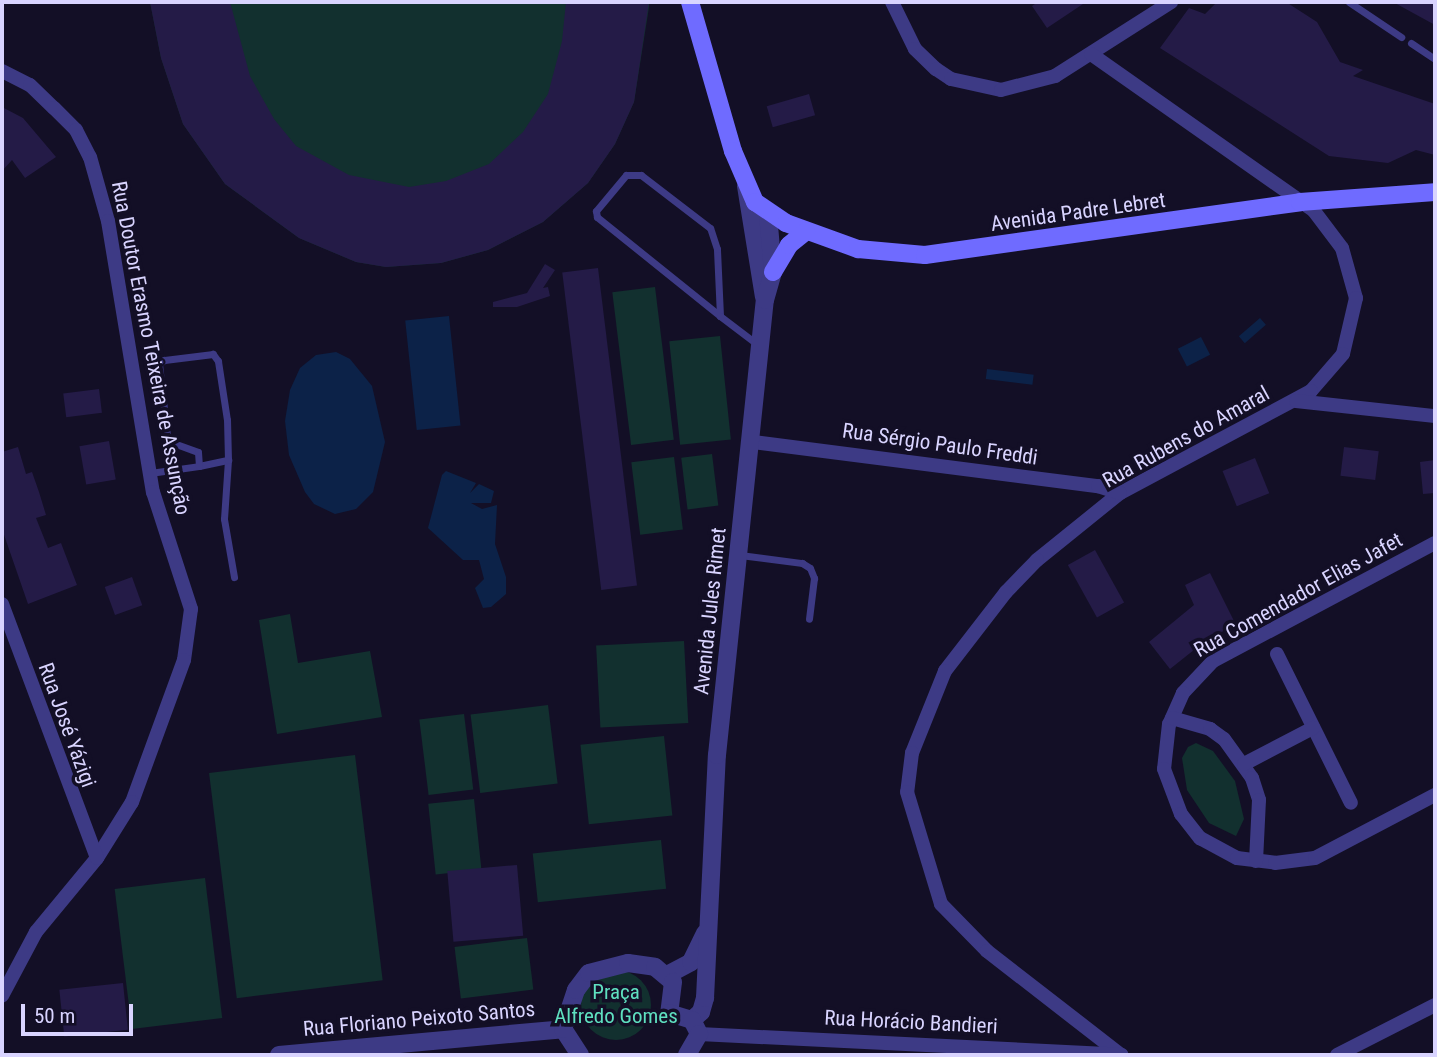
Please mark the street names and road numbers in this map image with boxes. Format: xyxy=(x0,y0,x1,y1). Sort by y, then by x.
street label: Rua Doutor Erasmo Teixeira de Assunção xyxy=(106,179,196,517)
street label: Avenida Padre Lebret xyxy=(989,187,1167,237)
street label: Rua Rubens do Amaral xyxy=(1098,381,1274,493)
street label: Rua Sérgio Paulo Freddi xyxy=(841,418,1039,470)
street label: Avenida Jules Rimet xyxy=(689,526,731,696)
street label: Rua Comendador Elias Jafet xyxy=(1189,527,1407,663)
street label: Rua José Yázigi xyxy=(33,659,101,791)
street label: Rua Floriano Peixoto Santos xyxy=(302,996,536,1042)
street label: Rua Horácio Bandieri xyxy=(824,1005,998,1039)

